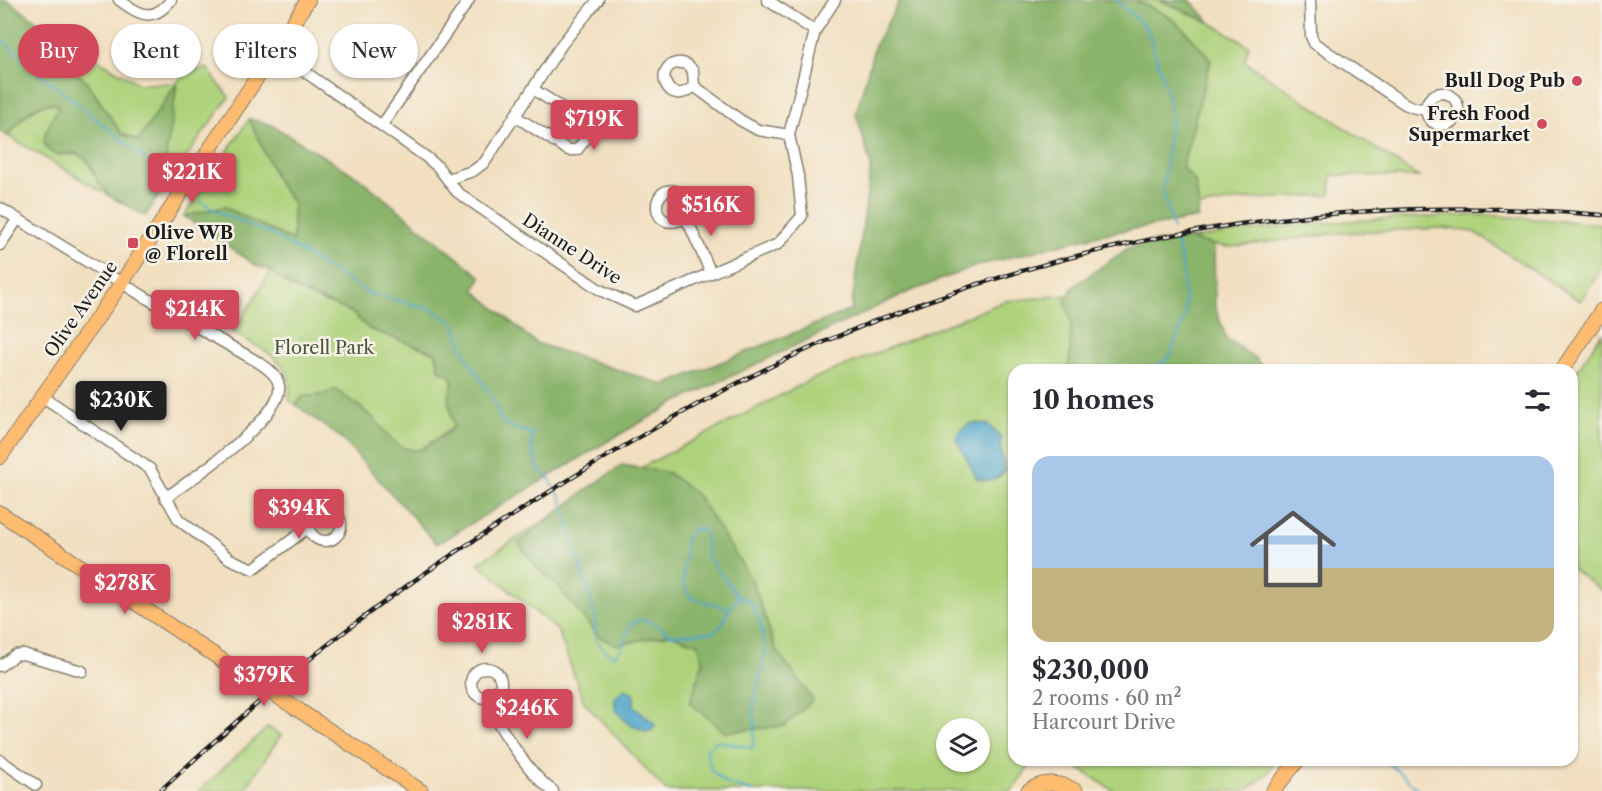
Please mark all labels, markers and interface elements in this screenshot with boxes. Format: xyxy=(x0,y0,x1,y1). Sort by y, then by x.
chip: Buy xyxy=(18,24,99,78)
chip: Rent xyxy=(111,24,201,78)
chip: Filters xyxy=(213,24,318,78)
chip: New xyxy=(330,24,418,78)
place label: Bull Dog Pub xyxy=(1444,70,1565,92)
marker: Bull Dog Pub xyxy=(1570,74,1584,88)
pin: $719K xyxy=(552,100,636,151)
place label: Fresh Food Supermarket xyxy=(1408,103,1531,146)
text: $719K xyxy=(565,107,623,131)
marker: Fresh Food Supermarket xyxy=(1535,117,1549,131)
pin: $221K xyxy=(150,153,234,204)
text: $221K xyxy=(162,160,222,184)
pin: $516K xyxy=(669,186,753,237)
text: $516K xyxy=(681,193,741,217)
street label: Dianne Drive xyxy=(518,209,626,289)
place label: Olive WB @ Florell xyxy=(145,222,233,265)
marker: Olive WB @ Florell xyxy=(126,236,140,250)
street label: Olive Avenue xyxy=(40,256,122,362)
pin: $214K xyxy=(153,290,237,341)
text: $214K xyxy=(165,297,225,321)
park label: Florell Park xyxy=(274,337,376,359)
pin: $230K xyxy=(79,381,163,432)
text: 10 homes xyxy=(1032,384,1154,416)
icon: filters xyxy=(1521,384,1554,417)
text: $230K xyxy=(90,388,153,412)
pin: $394K xyxy=(257,489,341,540)
icon: home xyxy=(1239,495,1347,603)
text: $394K xyxy=(268,496,330,520)
pin: $278K xyxy=(83,564,167,615)
text: $278K xyxy=(94,571,156,595)
pin: $281K xyxy=(440,603,524,654)
text: $281K xyxy=(452,610,512,634)
text: $230,000 xyxy=(1032,654,1149,686)
pin: $379K xyxy=(222,656,306,707)
text: $379K xyxy=(234,663,294,687)
text: 2 rooms · 60 m² xyxy=(1032,686,1182,710)
pin: $246K xyxy=(485,689,569,740)
text: $246K xyxy=(496,696,558,720)
text: Harcourt Drive xyxy=(1032,710,1176,734)
map controls xyxy=(936,718,990,772)
button: layers xyxy=(936,718,990,772)

